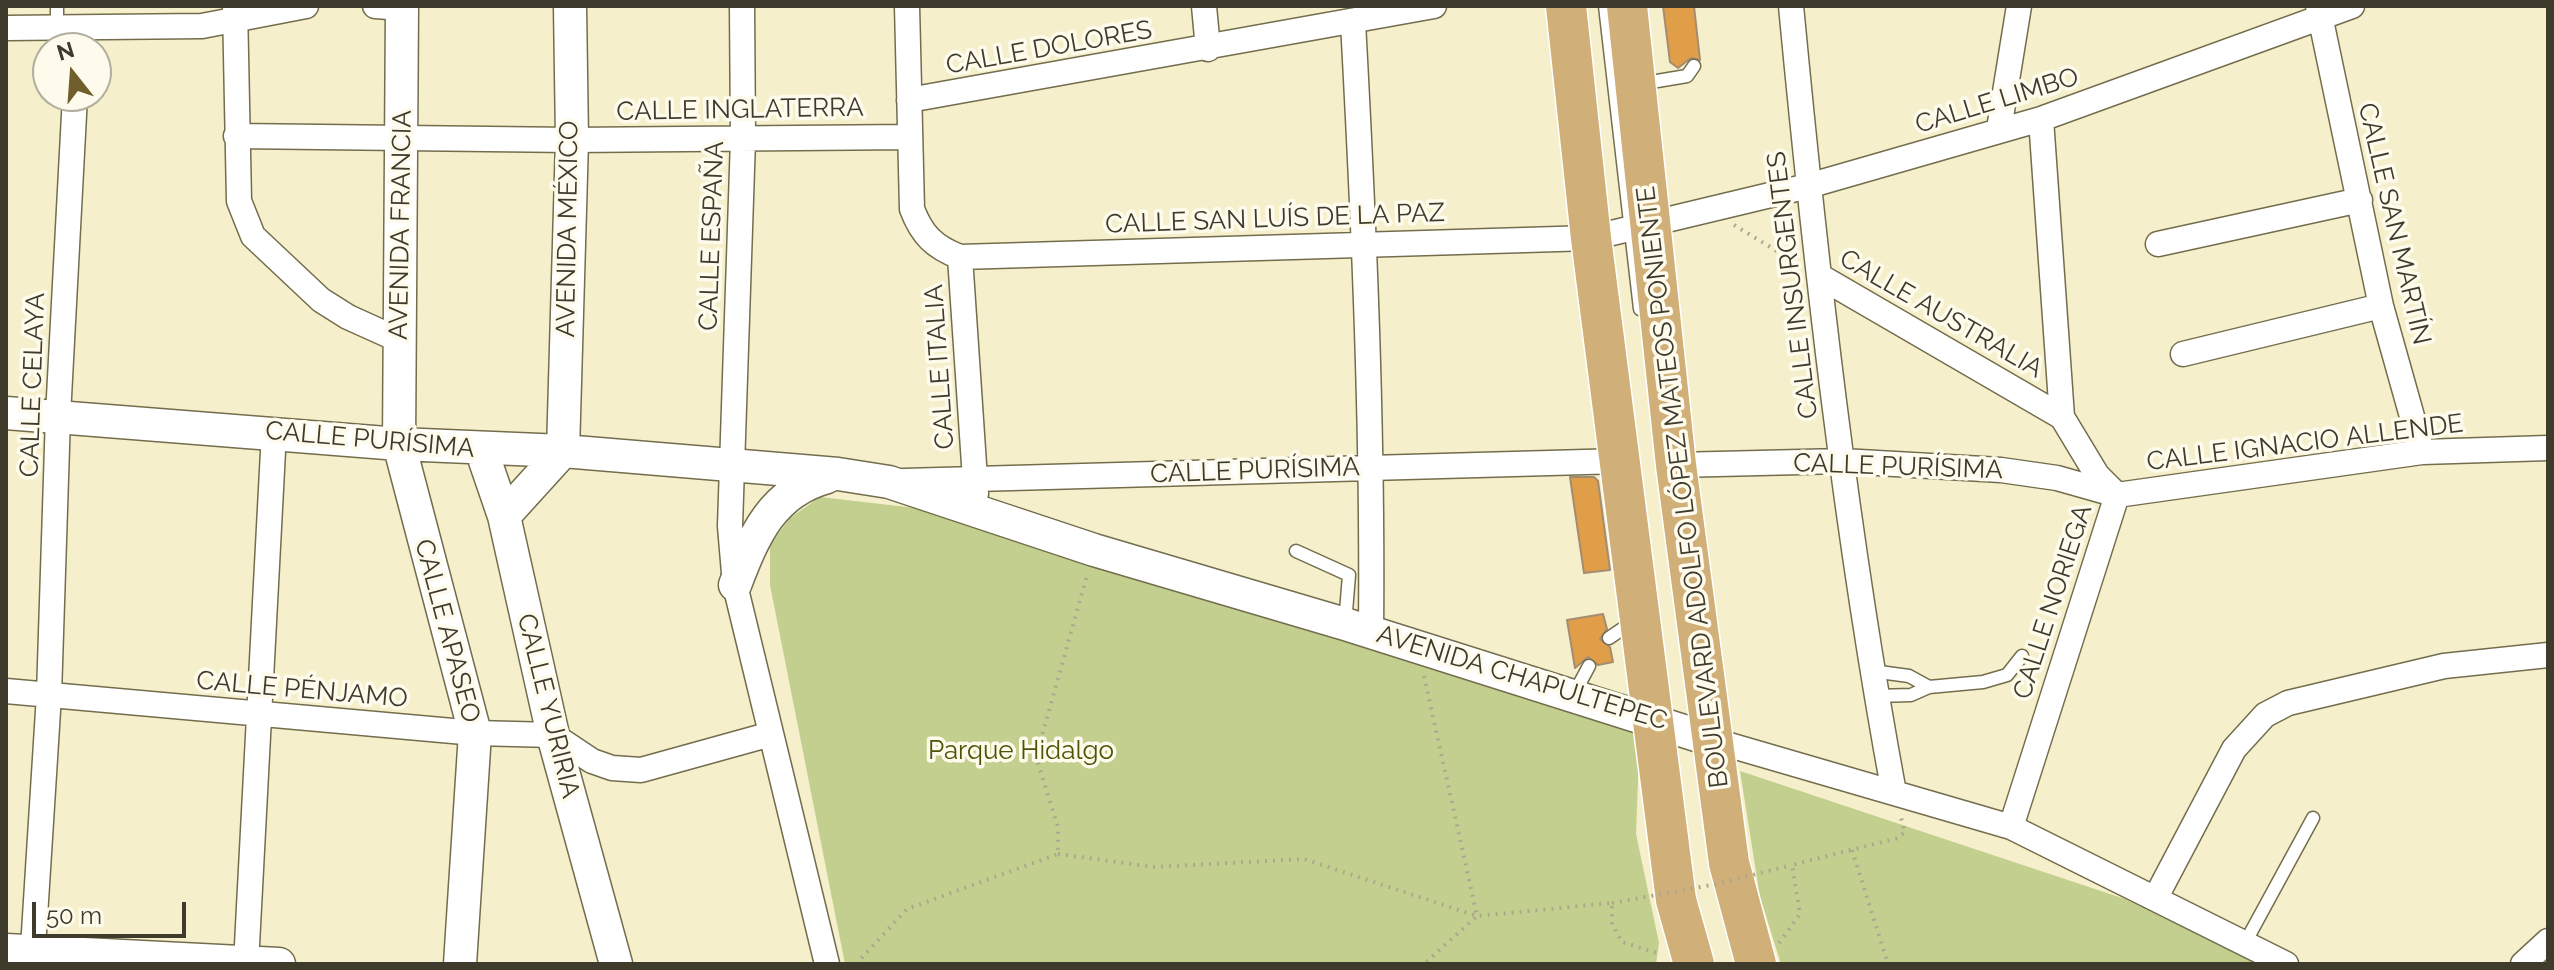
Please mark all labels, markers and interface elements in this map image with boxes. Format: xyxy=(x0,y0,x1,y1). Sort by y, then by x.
street label: CALLE DOLORES xyxy=(944,15,1154,81)
north arrow xyxy=(32,32,112,112)
text: N xyxy=(54,36,77,66)
street label: CALLE LIMBO xyxy=(1912,61,2082,141)
street label: CALLE INGLATERRA xyxy=(616,92,864,128)
street label: CALLE SAN MARTÍN xyxy=(2351,100,2437,348)
street label: AVENIDA FRANCIA xyxy=(383,110,419,340)
street label: AVENIDA MÉXICO xyxy=(551,120,585,338)
street label: CALLE ESPAÑA xyxy=(693,141,731,331)
street label: CALLE INSURGENTES xyxy=(1761,150,1825,420)
street label: BOULEVARD ADOLFO LÓPEZ MATEOS PONIENTE xyxy=(1631,184,1735,790)
street label: CALLE SAN LUÍS DE LA PAZ xyxy=(1105,197,1445,241)
street label: CALLE AUSTRALIA xyxy=(1834,243,2048,385)
street label: CALLE ITALIA xyxy=(919,283,961,451)
street label: CALLE CELAYA xyxy=(14,292,52,478)
street label: CALLE IGNACIO ALLENDE xyxy=(2145,408,2465,478)
street label: CALLE PURÍSIMA xyxy=(264,415,476,465)
street label: CALLE PURÍSIMA xyxy=(1793,448,2003,486)
street label: CALLE PURÍSIMA xyxy=(1150,452,1360,490)
street label: CALLE NORIEGA xyxy=(2007,501,2099,703)
street label: CALLE APASEO xyxy=(408,536,486,726)
street label: CALLE YURIRIA xyxy=(510,611,586,801)
street label: AVENIDA CHAPULTEPEC xyxy=(1373,619,1671,737)
street label: CALLE PÉNJAMO xyxy=(195,665,409,715)
park label: Parque Hidalgo xyxy=(928,735,1114,767)
scale bar xyxy=(36,886,190,936)
text: 50 m xyxy=(46,901,102,930)

